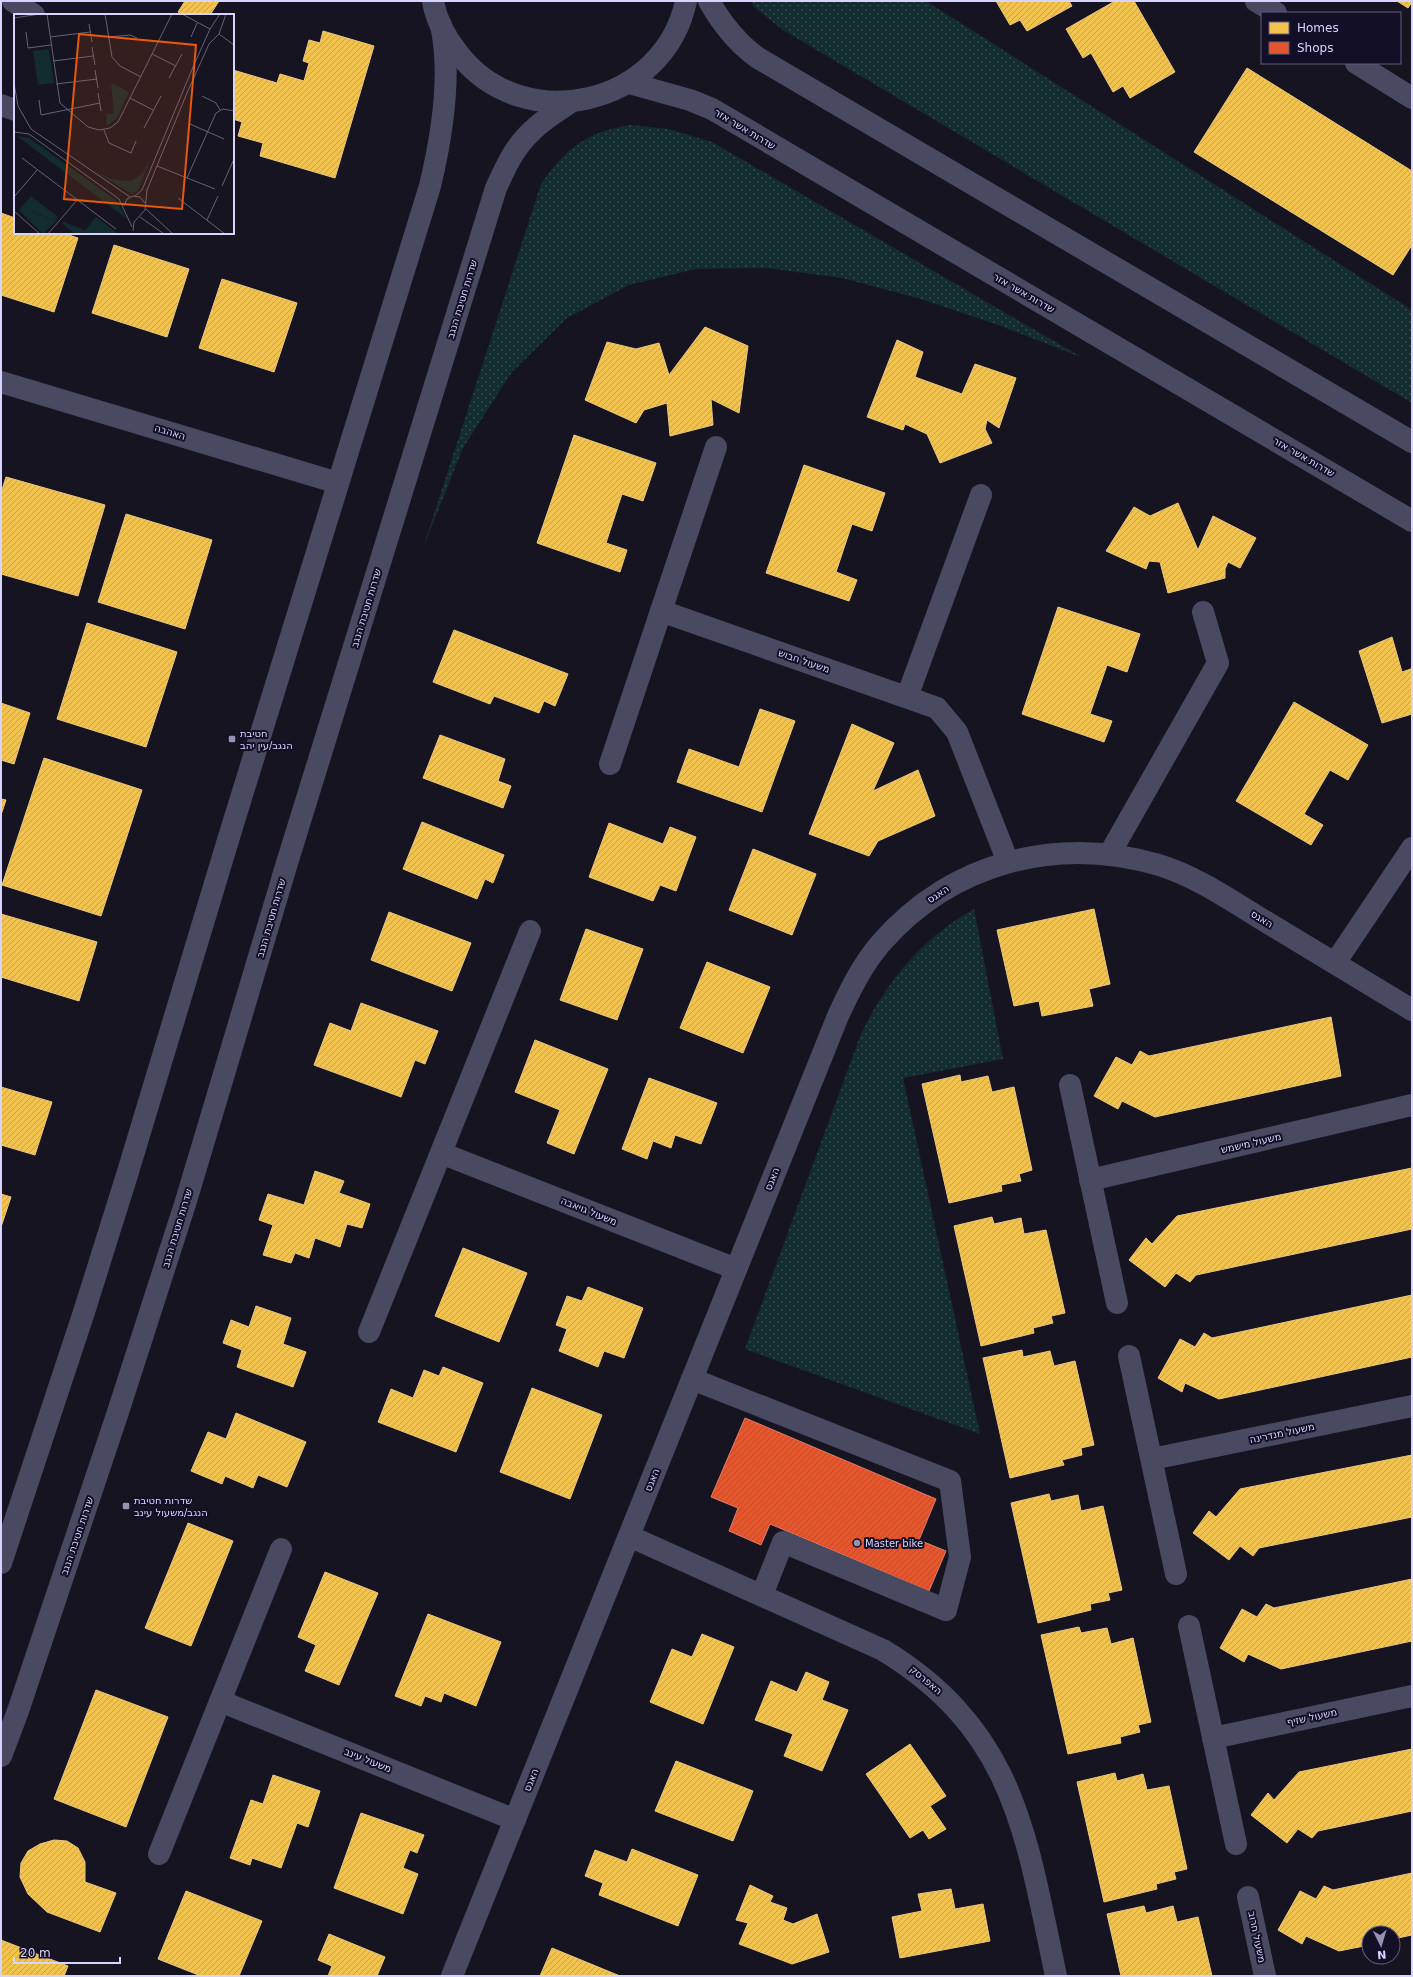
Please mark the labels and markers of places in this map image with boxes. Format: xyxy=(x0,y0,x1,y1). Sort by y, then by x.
place label: חטיבת הנגב/עין יהב xyxy=(240,728,293,751)
marker: חטיבת הנגב/עין יהב xyxy=(227,734,237,744)
place label: שדרות חטיבת הנגב/משעול עינב xyxy=(134,1495,208,1518)
marker: שדרות חטיבת הנגב/משעול עינב xyxy=(121,1501,131,1511)
marker: Master bike xyxy=(852,1538,862,1548)
place label: Master bike xyxy=(865,1538,923,1549)

